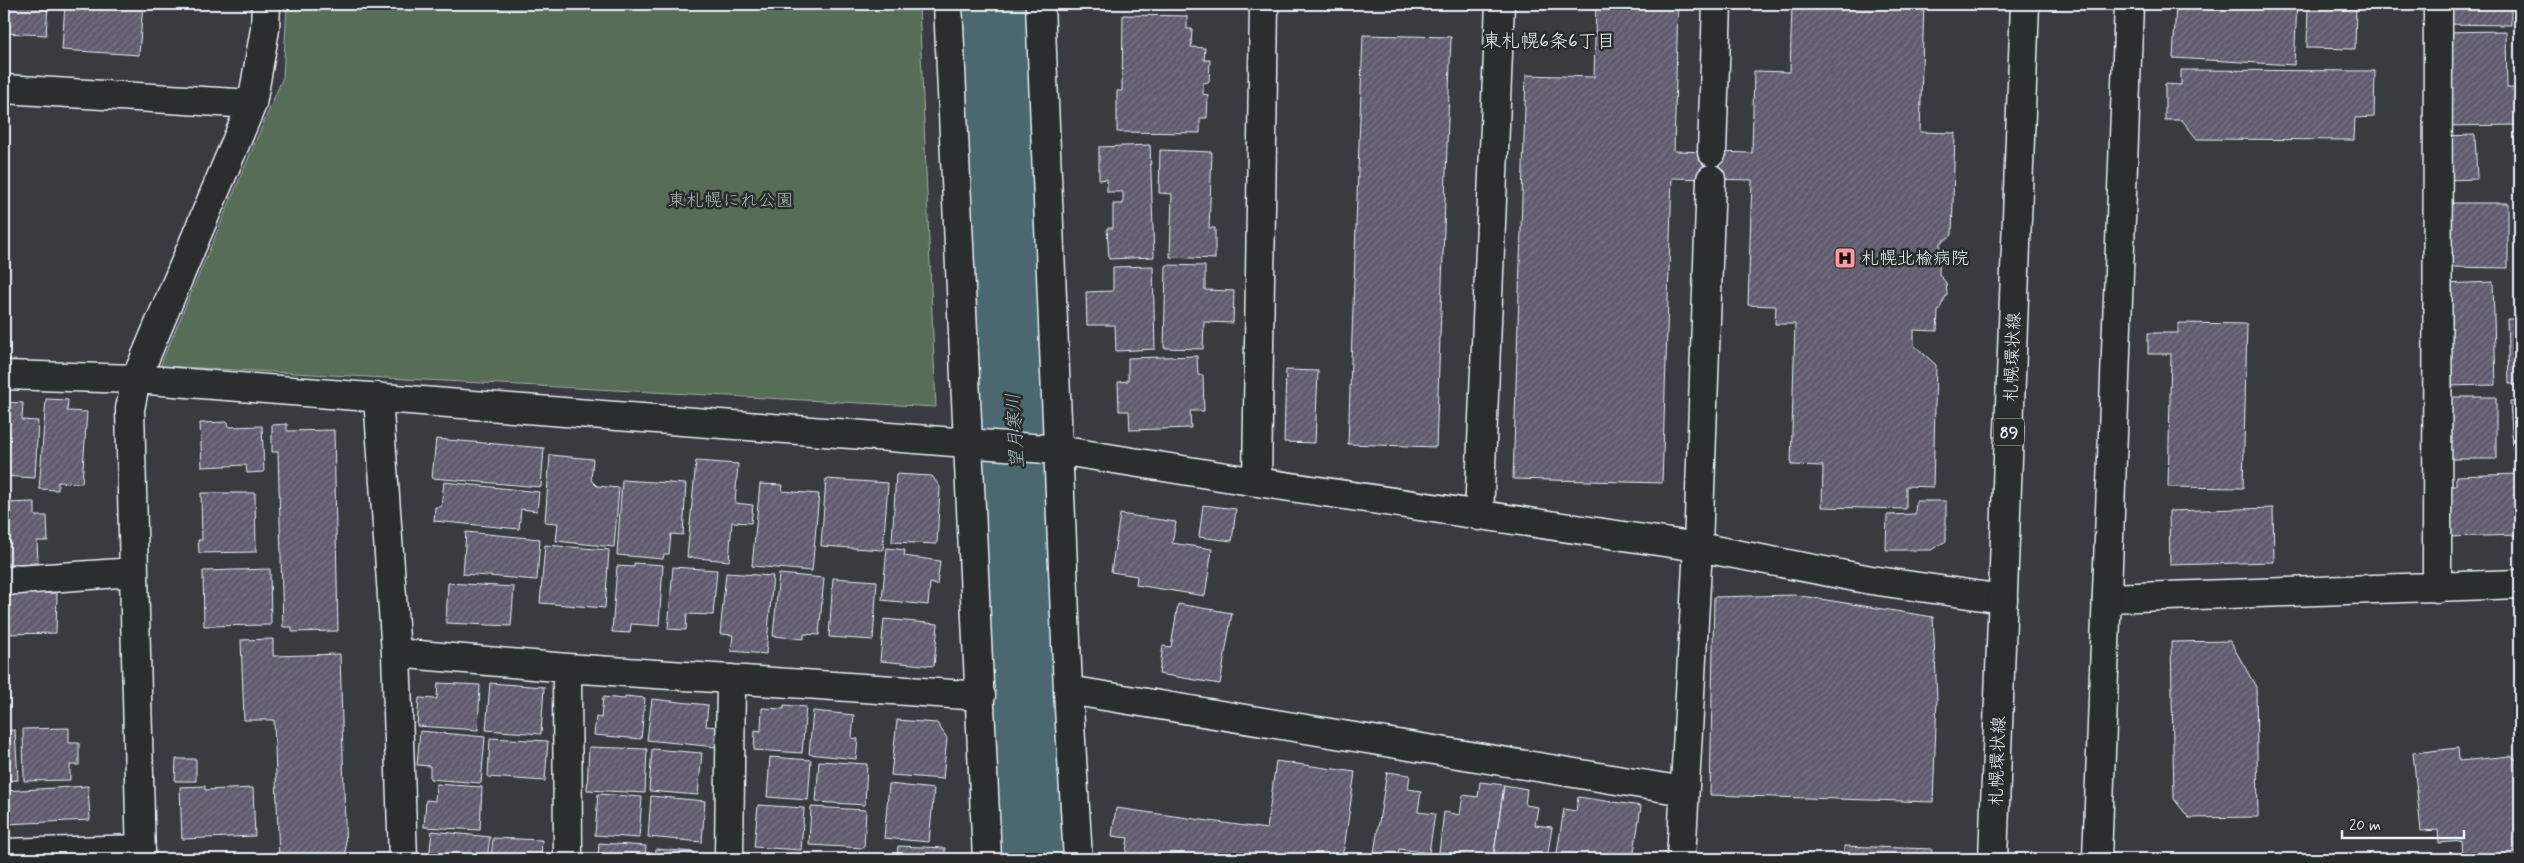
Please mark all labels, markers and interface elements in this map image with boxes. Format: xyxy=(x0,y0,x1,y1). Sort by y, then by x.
district label: 東札幌6条6丁目 xyxy=(1482,29,1616,54)
park label: 東札幌にれ公園 xyxy=(668,189,794,213)
hospital icon: 札幌北楡病院 xyxy=(1833,246,1857,270)
place label: 札幌北楡病院 xyxy=(1861,247,1969,271)
street label: 札幌環状線 xyxy=(1999,312,2027,402)
water label: 望月寒川 xyxy=(1001,392,1030,470)
road number: 89 xyxy=(1994,418,2024,446)
street label: 札幌環状線 xyxy=(1984,716,2012,806)
scale bar xyxy=(2342,808,2464,840)
text: 20 m xyxy=(2349,816,2381,836)

